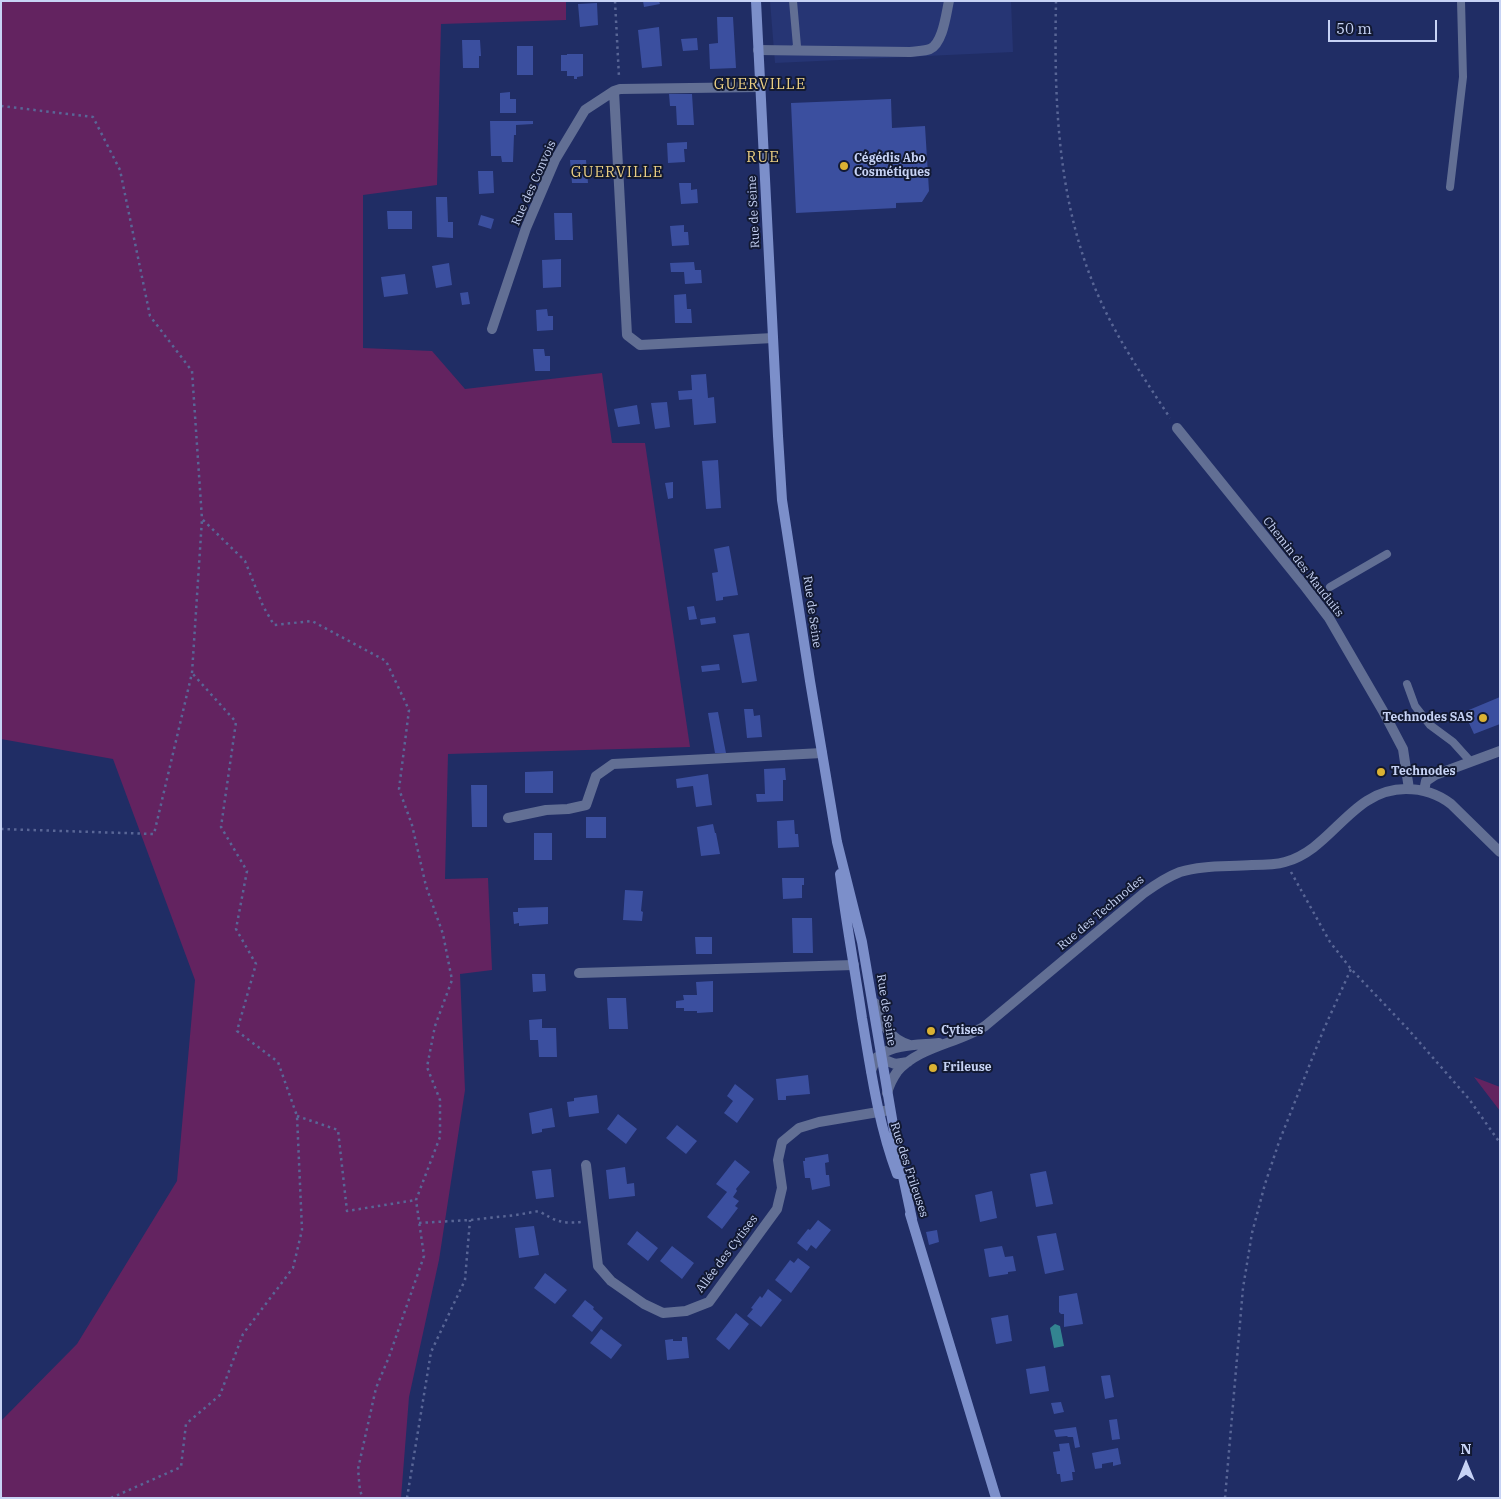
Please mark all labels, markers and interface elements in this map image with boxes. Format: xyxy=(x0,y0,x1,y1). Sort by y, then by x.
scale bar xyxy=(1331,10,1440,42)
text: 50 m xyxy=(1336,19,1372,38)
district label: GUERVILLE xyxy=(713,76,807,94)
street label: Rue des Convois xyxy=(509,138,559,228)
district label: RUE xyxy=(746,149,780,167)
place label: Cégédis Abo Cosmétiques xyxy=(854,152,930,180)
marker: Cégédis Abo Cosmétiques xyxy=(838,160,850,172)
district label: GUERVILLE xyxy=(570,164,664,182)
street label: Rue de Seine xyxy=(745,175,763,249)
street label: Chemin des Mauduits xyxy=(1260,514,1346,620)
street label: Rue de Seine xyxy=(800,575,824,649)
place label: Technodes SAS xyxy=(1382,711,1473,725)
marker: Technodes SAS xyxy=(1477,712,1489,724)
place label: Technodes xyxy=(1391,765,1456,779)
marker: Technodes xyxy=(1375,766,1387,778)
street label: Rue des Technodes xyxy=(1055,873,1147,953)
street label: Rue de Seine xyxy=(873,973,899,1047)
place label: Cytises xyxy=(941,1024,983,1038)
marker: Cytises xyxy=(925,1025,937,1037)
place label: Frileuse xyxy=(943,1061,992,1075)
marker: Frileuse xyxy=(927,1062,939,1074)
street label: Rue des Frileuses xyxy=(887,1121,931,1219)
street label: Allée des Cytises xyxy=(693,1212,761,1296)
north arrow xyxy=(1441,1439,1491,1489)
text: N xyxy=(1460,1440,1472,1458)

